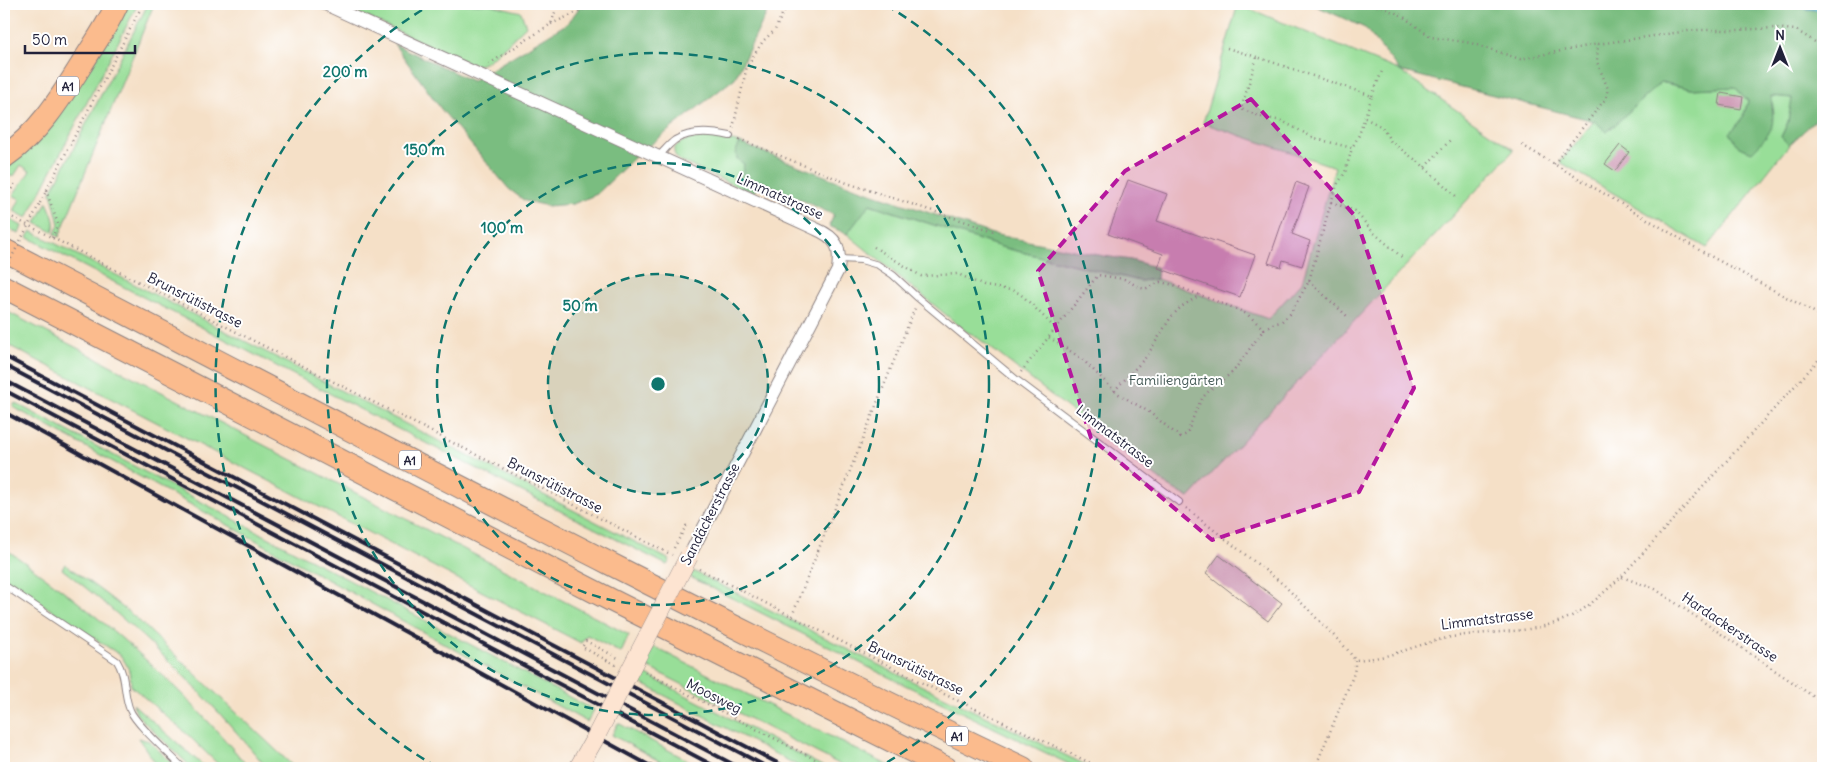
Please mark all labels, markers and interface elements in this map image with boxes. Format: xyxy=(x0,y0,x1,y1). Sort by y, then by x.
scale bar xyxy=(25,22,135,54)
north arrow xyxy=(1754,22,1804,72)
text: N xyxy=(1775,26,1785,44)
text: 50 m xyxy=(32,30,67,49)
text: 200 m xyxy=(323,62,367,81)
road number: A1 xyxy=(57,76,79,95)
text: 150 m xyxy=(403,140,445,159)
street label: Limmatstrasse xyxy=(734,169,826,223)
text: 100 m xyxy=(481,218,523,237)
street label: Brunsrütistrasse xyxy=(144,268,246,332)
text: 50 m xyxy=(562,296,598,315)
park label: Familiengärten xyxy=(1129,371,1223,389)
centre of rings xyxy=(649,375,667,393)
street label: Limmatstrasse xyxy=(1072,401,1158,471)
road number: A1 xyxy=(399,450,421,470)
street label: Brunsrütistrasse xyxy=(504,453,606,517)
street label: Sandäckerstrasse xyxy=(676,460,744,568)
street label: Hardackerstrasse xyxy=(1678,588,1782,666)
street label: Limmatstrasse xyxy=(1440,604,1534,634)
street label: Brunsrütistrasse xyxy=(865,637,967,699)
street label: Moosweg xyxy=(683,674,745,718)
road number: A1 xyxy=(946,726,968,746)

